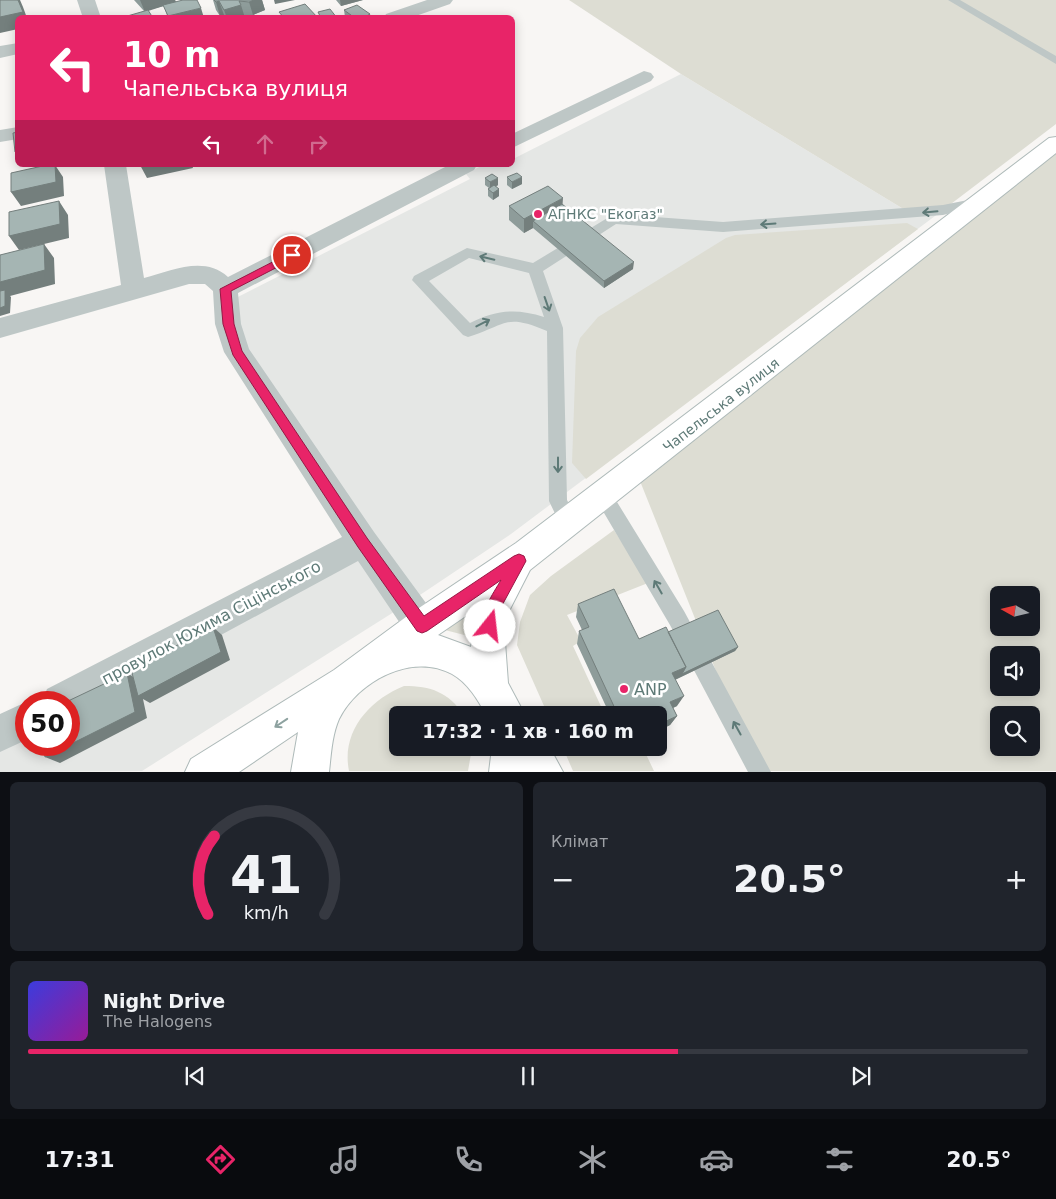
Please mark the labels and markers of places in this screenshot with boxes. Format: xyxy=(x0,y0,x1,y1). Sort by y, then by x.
place label: АГНКС "Екогаз" xyxy=(548,206,663,222)
marker: АГНКС "Екогаз" xyxy=(532,208,544,220)
pin xyxy=(271,234,313,276)
place label: ANP xyxy=(634,680,667,699)
marker: ANP xyxy=(618,683,630,695)

